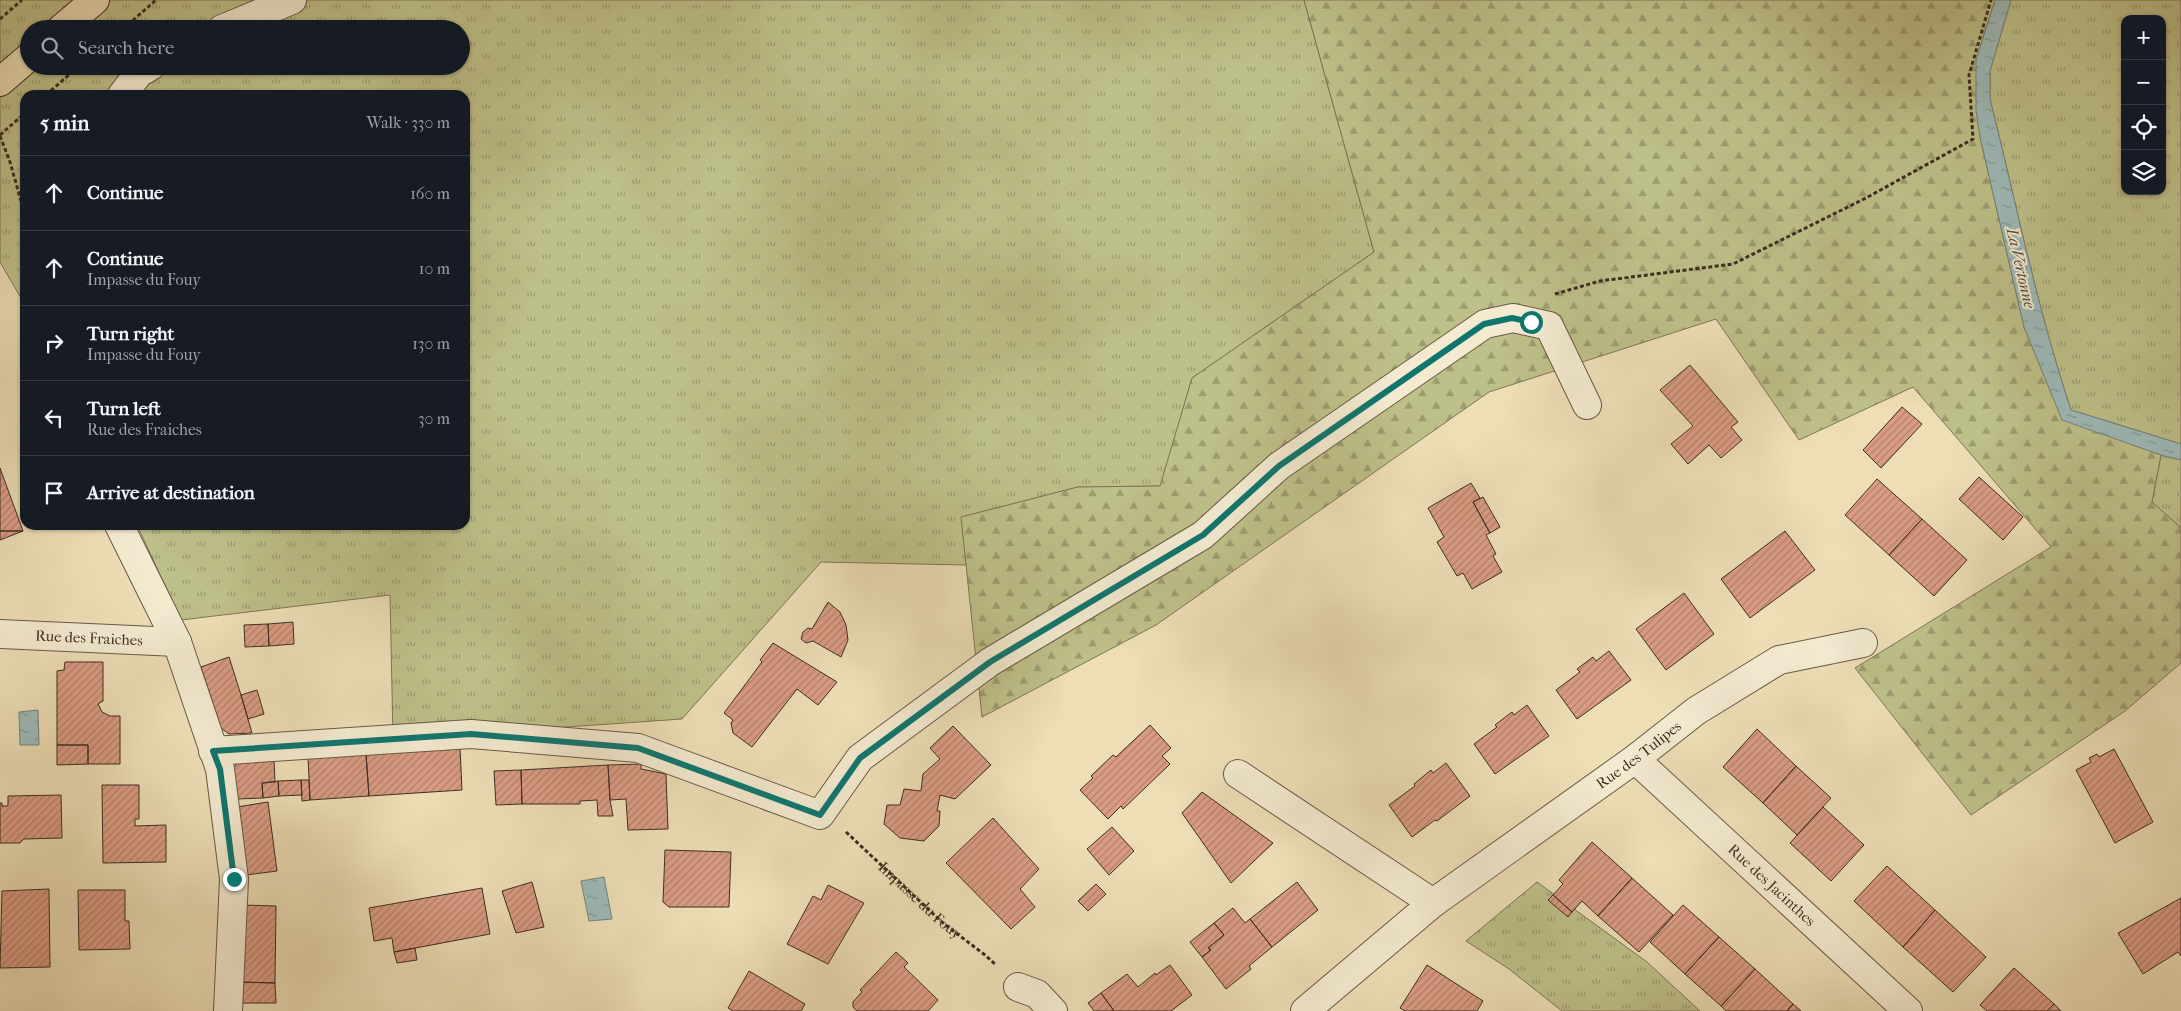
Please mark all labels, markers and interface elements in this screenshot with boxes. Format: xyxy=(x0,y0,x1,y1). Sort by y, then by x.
map controls xyxy=(2121,15,2166,195)
button: + xyxy=(2121,15,2166,60)
search box xyxy=(20,20,470,75)
icon: search xyxy=(38,34,66,62)
text: Search here xyxy=(78,37,174,59)
button: − xyxy=(2121,60,2166,105)
button: locate xyxy=(2121,105,2166,150)
text: 5 min xyxy=(40,111,89,135)
text: Walk · 330 m xyxy=(367,113,450,132)
button: layers xyxy=(2121,150,2166,195)
icon: ahead xyxy=(40,179,68,207)
text: Continue xyxy=(87,182,163,204)
text: 160 m xyxy=(410,184,450,203)
water label: La Vertonne xyxy=(2002,225,2040,311)
text: Continue xyxy=(87,248,163,270)
icon: ahead xyxy=(40,254,68,282)
text: 10 m xyxy=(419,259,450,278)
text: Impasse du Fouy xyxy=(87,270,201,289)
route start xyxy=(1520,311,1543,334)
text: Turn right xyxy=(87,323,174,345)
icon: right xyxy=(40,329,68,357)
text: 130 m xyxy=(412,334,450,353)
text: Impasse du Fouy xyxy=(87,345,201,364)
text: Turn left xyxy=(87,398,161,420)
icon: left xyxy=(40,404,68,432)
text: 30 m xyxy=(418,409,450,428)
text: Rue des Fraiches xyxy=(87,420,202,439)
icon: arrive xyxy=(40,479,68,507)
text: Arrive at destination xyxy=(87,482,255,504)
street label: Rue des Fraiches xyxy=(35,627,144,649)
street label: Rue des Tulipes xyxy=(1593,717,1685,793)
street label: Rue des Jacinthes xyxy=(1724,840,1820,930)
street label: Impasse du Fouy xyxy=(875,858,966,944)
route end xyxy=(223,868,246,891)

